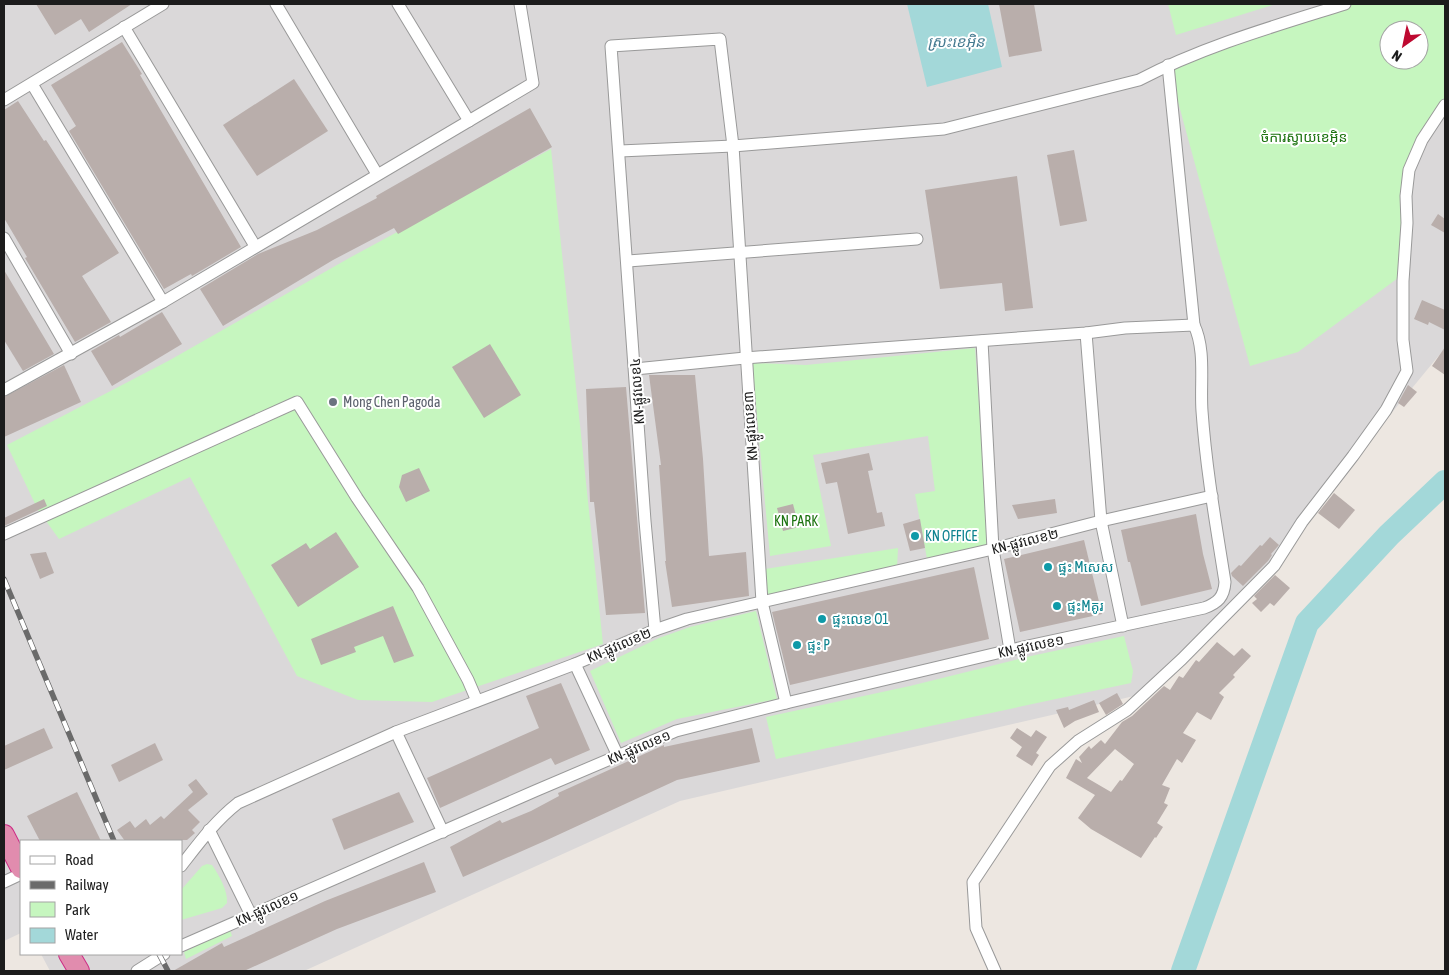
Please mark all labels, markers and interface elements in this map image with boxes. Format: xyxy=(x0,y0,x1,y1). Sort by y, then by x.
north arrow xyxy=(1379,20,1429,70)
water label: ស្រះខេអ៊ិន xyxy=(928,33,985,51)
text: N xyxy=(1389,47,1405,65)
park label: ចំការស្វាយខេអ៊ិន xyxy=(1261,129,1347,146)
street label: KN-ផ្លូវលេខ៤ xyxy=(627,357,651,425)
street label: KN-ផ្លូវលេខ៣ xyxy=(740,390,765,461)
place label: Mong Chen Pagoda xyxy=(343,394,440,410)
marker: Mong Chen Pagoda xyxy=(327,396,339,408)
park label: KN PARK xyxy=(774,513,818,529)
street label: KN-ផ្លូវលេខ២ xyxy=(990,525,1061,561)
place label: KN OFFICE xyxy=(925,528,977,544)
marker: KN OFFICE xyxy=(909,530,921,542)
place label: ផ្ទះ Mសេស xyxy=(1058,559,1114,576)
marker: ផ្ទះ Mសេស xyxy=(1042,561,1054,573)
place label: ផ្ទះMគូរ xyxy=(1067,598,1104,615)
marker: ផ្ទះMគូរ xyxy=(1051,600,1063,612)
place label: ផ្ទះលេខ O1 xyxy=(832,611,889,628)
marker: ផ្ទះលេខ O1 xyxy=(816,613,828,625)
street label: KN-ផ្លូវលេខ២ xyxy=(584,624,655,670)
street label: KN-ផ្លូវលេខ១ xyxy=(997,631,1066,665)
place label: ផ្ទះ P xyxy=(807,637,830,654)
marker: ផ្ទះ P xyxy=(791,639,803,651)
street label: KN-ផ្លូវលេខ១ xyxy=(605,727,675,771)
legend xyxy=(20,840,182,955)
text: Road xyxy=(65,851,94,868)
text: Railway xyxy=(65,876,109,893)
street label: KN-ផ្លូវលេខ១ xyxy=(233,887,302,933)
text: Park xyxy=(65,901,90,918)
text: Water xyxy=(65,926,98,943)

